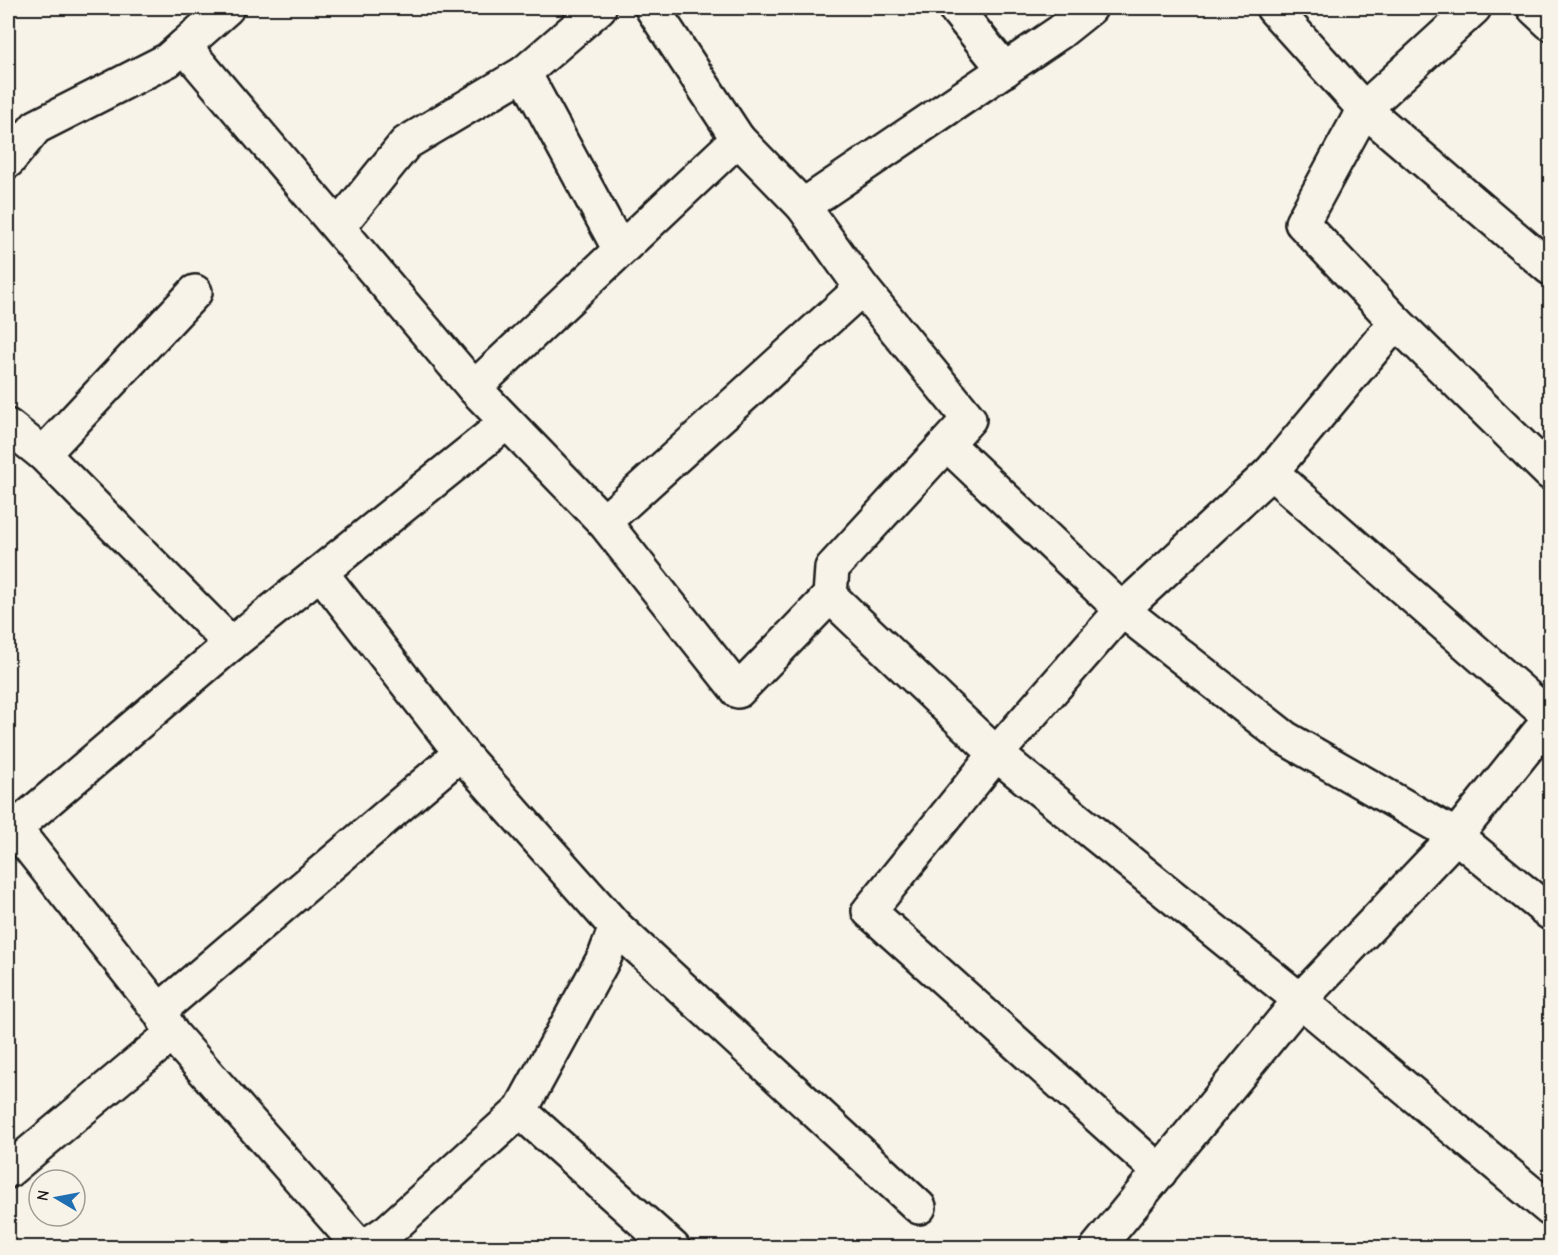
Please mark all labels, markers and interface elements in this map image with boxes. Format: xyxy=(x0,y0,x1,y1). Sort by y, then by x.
north arrow xyxy=(27,1168,87,1228)
text: N xyxy=(33,1189,53,1202)

